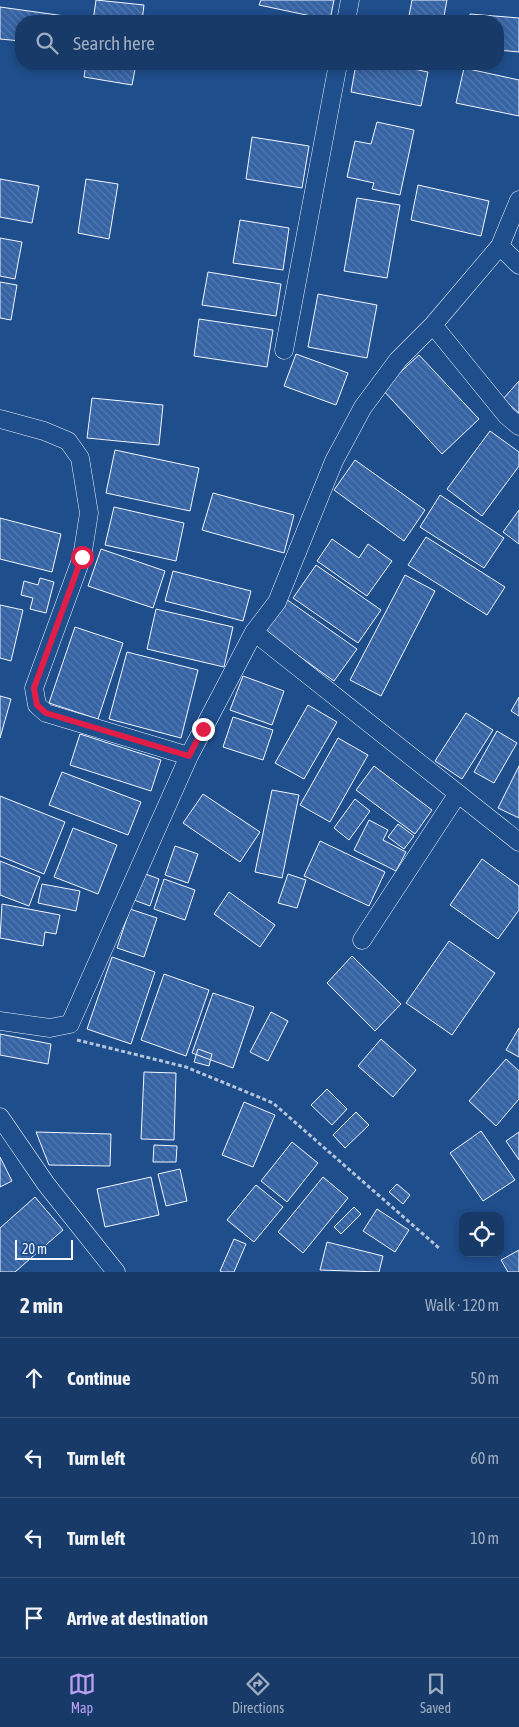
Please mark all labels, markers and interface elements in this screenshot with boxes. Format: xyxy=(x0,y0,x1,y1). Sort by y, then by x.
search box xyxy=(15,15,504,70)
icon: search xyxy=(33,29,61,57)
text: Search here xyxy=(73,32,155,54)
route start xyxy=(71,546,94,569)
route end xyxy=(192,718,215,741)
map controls xyxy=(459,1212,504,1257)
button: locate xyxy=(459,1212,504,1257)
scale bar xyxy=(15,1237,72,1260)
text: 20 m xyxy=(22,1241,47,1257)
text: 2 min xyxy=(20,1293,63,1317)
text: Walk · 120 m xyxy=(425,1296,499,1314)
icon: ahead xyxy=(20,1364,48,1392)
text: Continue xyxy=(67,1367,131,1389)
text: 50 m xyxy=(470,1369,499,1387)
icon: left xyxy=(20,1444,48,1472)
text: Turn left xyxy=(67,1447,125,1469)
text: 60 m xyxy=(470,1449,499,1467)
icon: left xyxy=(20,1524,48,1552)
text: Turn left xyxy=(67,1527,125,1549)
text: 10 m xyxy=(470,1529,499,1547)
icon: arrive xyxy=(20,1604,48,1632)
text: Arrive at destination xyxy=(67,1607,208,1629)
tab: Map xyxy=(68,1670,96,1716)
tab: Directions xyxy=(232,1670,284,1716)
tab: Saved xyxy=(420,1670,451,1716)

